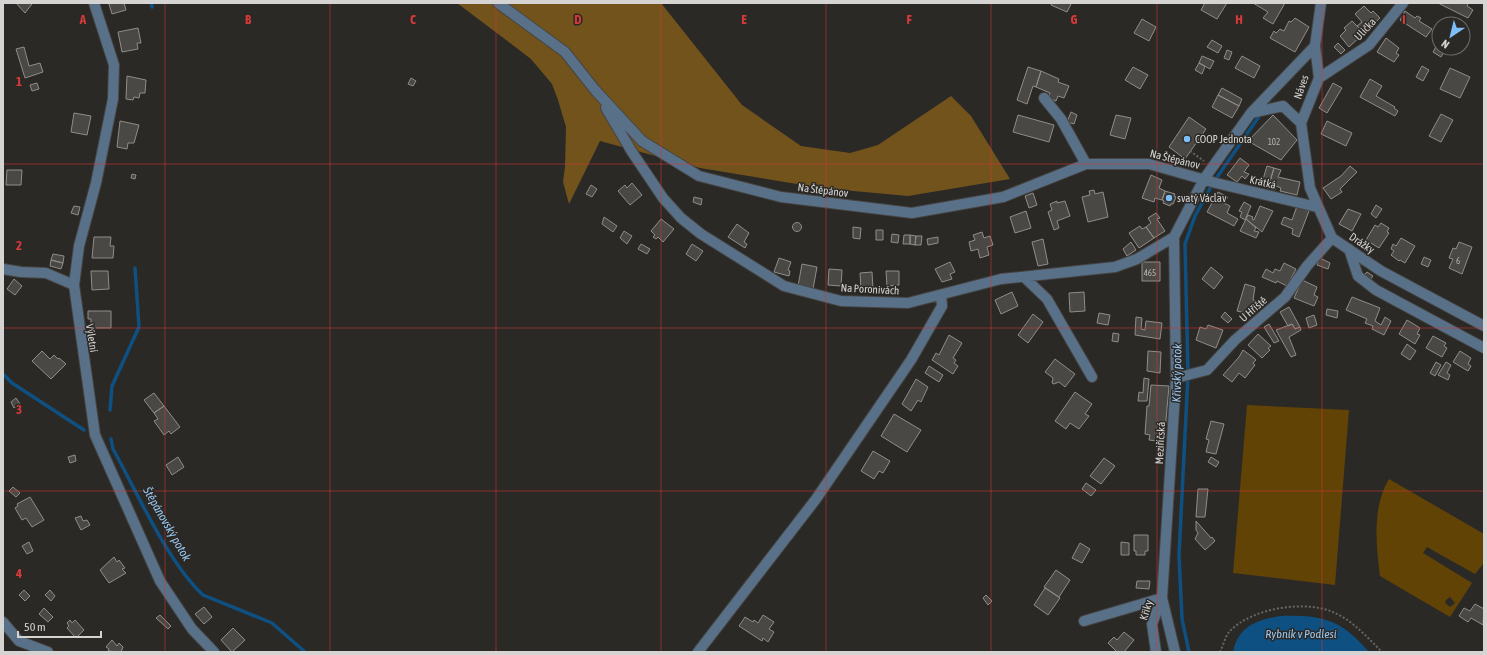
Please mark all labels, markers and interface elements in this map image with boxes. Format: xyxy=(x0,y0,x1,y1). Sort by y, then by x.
text: A xyxy=(79,12,87,27)
text: B xyxy=(245,12,252,27)
text: C xyxy=(410,12,416,27)
text: D xyxy=(574,12,582,27)
text: E xyxy=(741,12,747,27)
text: F xyxy=(906,12,912,27)
text: G xyxy=(1071,12,1078,27)
text: H xyxy=(1235,12,1243,27)
text: I xyxy=(1402,12,1406,27)
street label: Ulička xyxy=(1352,15,1378,43)
north arrow xyxy=(1431,16,1471,56)
text: N xyxy=(1439,37,1451,51)
street label: Náves xyxy=(1291,73,1311,101)
text: 1 xyxy=(16,74,22,89)
place label: COOP Jednota xyxy=(1195,133,1252,145)
marker: COOP Jednota xyxy=(1182,134,1192,144)
house number: 102 xyxy=(1268,137,1280,147)
street label: Na Štěpánov xyxy=(1149,147,1202,171)
street label: Krátká xyxy=(1249,173,1277,191)
street label: Na Štěpánov xyxy=(797,181,850,199)
place label: svatý Václav xyxy=(1177,192,1227,204)
marker: svatý Václav xyxy=(1164,193,1174,203)
street label: Drážky xyxy=(1347,230,1377,256)
text: 2 xyxy=(16,238,22,253)
house number: 6 xyxy=(1456,256,1460,266)
house number: 465 xyxy=(1144,268,1156,278)
street label: Na Poronivách xyxy=(840,281,900,297)
street label: U Hřiště xyxy=(1237,294,1269,324)
street label: Výletní xyxy=(84,323,100,354)
water label: Křivský potok xyxy=(1169,343,1185,403)
text: 3 xyxy=(16,402,22,417)
street label: Meziříčská xyxy=(1153,421,1167,465)
water label: Štěpánovský potok xyxy=(140,484,194,564)
text: 4 xyxy=(15,566,22,581)
street label: Křiky xyxy=(1137,598,1155,622)
scale bar xyxy=(18,613,101,639)
text: 50 m xyxy=(24,620,46,634)
water label: Rybník v Podlesí xyxy=(1265,627,1337,641)

